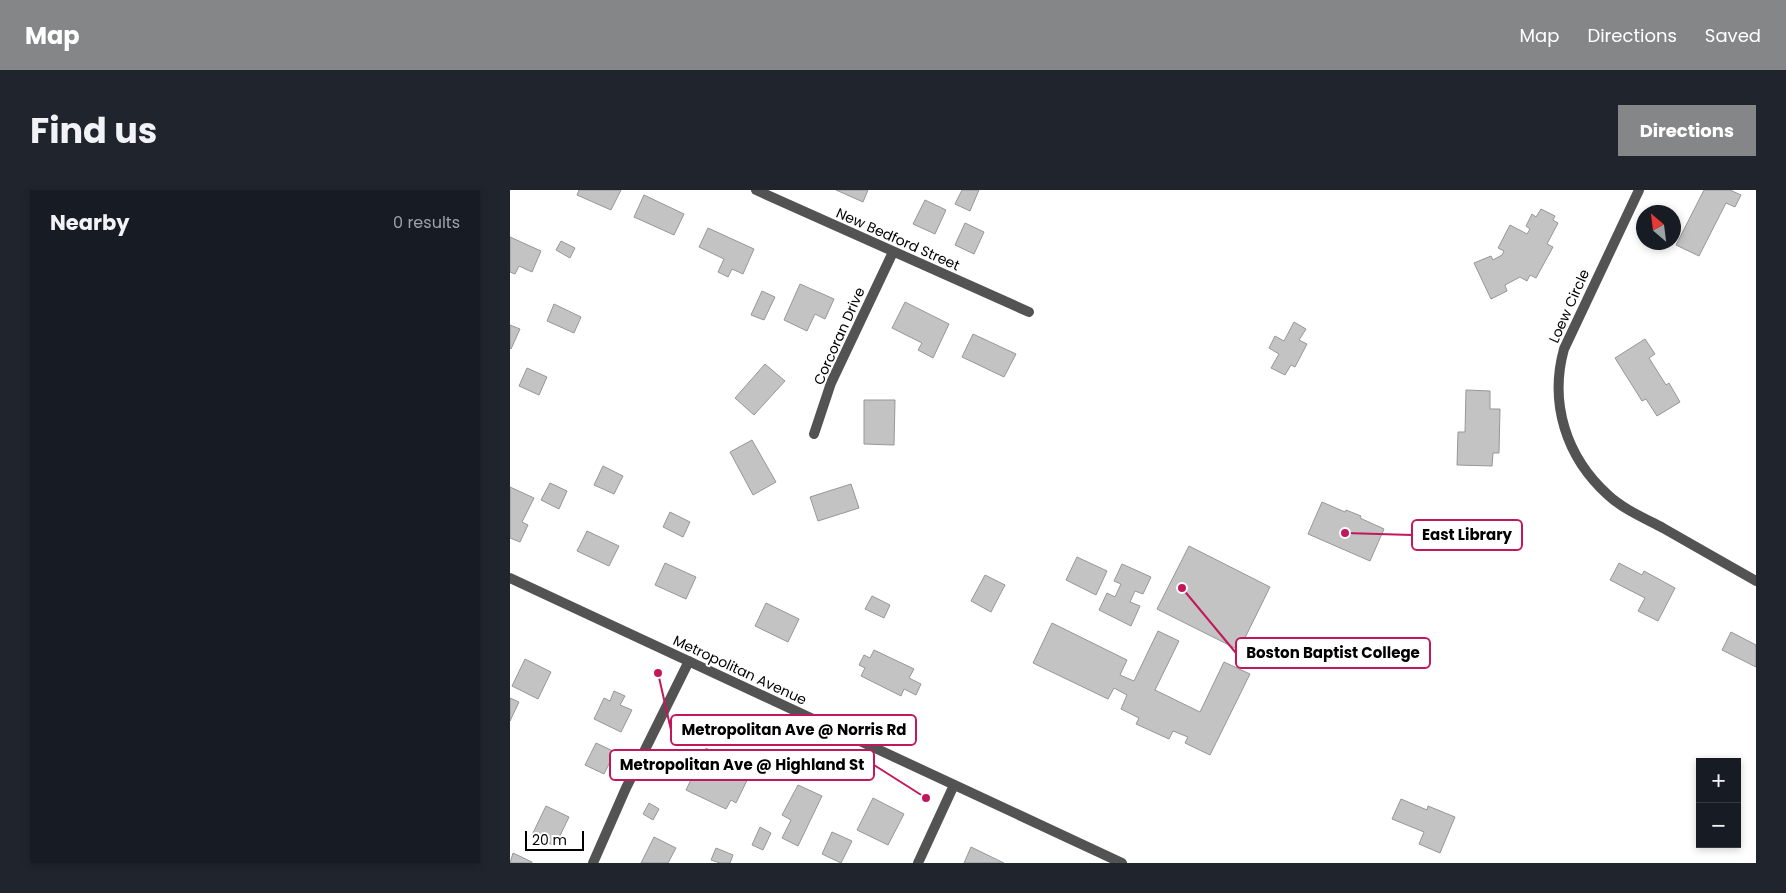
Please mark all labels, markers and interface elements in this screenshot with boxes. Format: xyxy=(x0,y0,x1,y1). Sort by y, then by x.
text: Map xyxy=(25,19,80,52)
text: Map xyxy=(1520,23,1559,48)
text: Directions xyxy=(1587,23,1677,48)
text: Saved xyxy=(1705,23,1761,48)
button: Directions xyxy=(1618,105,1756,156)
text: Find us xyxy=(30,106,157,155)
street label: New Bedford Street xyxy=(833,203,963,275)
north arrow xyxy=(1636,205,1681,250)
text: Nearby xyxy=(50,208,130,237)
text: 0 results xyxy=(393,211,460,234)
street label: Loew Circle xyxy=(1544,266,1594,346)
street label: Corcoran Drive xyxy=(809,284,870,388)
callout: East Library xyxy=(1412,520,1522,550)
text: East Library xyxy=(1422,524,1513,545)
street label: Metropolitan Avenue xyxy=(670,630,810,710)
callout: Boston Baptist College xyxy=(1236,638,1430,668)
text: Boston Baptist College xyxy=(1246,642,1420,663)
callout: Metropolitan Ave @ Norris Rd xyxy=(671,715,916,745)
text: Metropolitan Ave @ Norris Rd xyxy=(681,719,907,740)
callout: Metropolitan Ave @ Highland St xyxy=(610,750,874,780)
text: Metropolitan Ave @ Highland St xyxy=(620,754,864,775)
map controls xyxy=(1696,758,1741,848)
button: + xyxy=(1696,758,1741,803)
button: − xyxy=(1696,803,1741,848)
scale bar xyxy=(525,828,584,851)
text: 20 m xyxy=(532,830,567,850)

